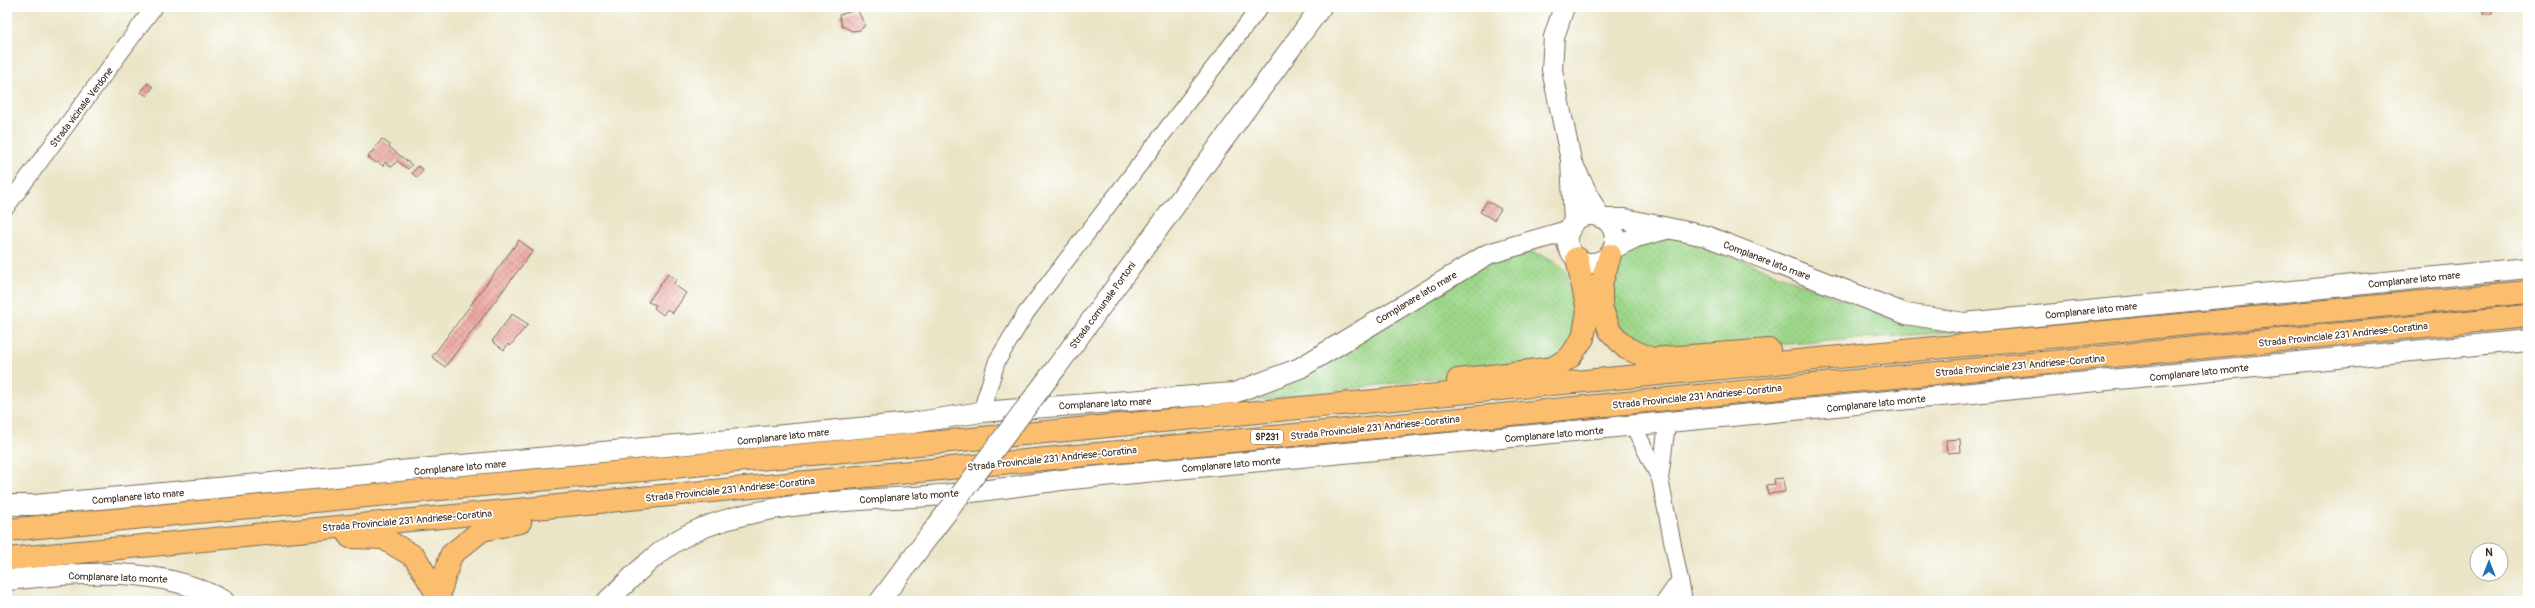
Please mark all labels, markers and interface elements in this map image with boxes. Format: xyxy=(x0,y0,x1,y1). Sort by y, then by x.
street label: Strada vicinale Verdone xyxy=(48,65,116,150)
street label: Complanare lato mare xyxy=(1721,239,1812,283)
street label: Strada comunale Portoni xyxy=(1067,259,1139,352)
street label: Complanare lato mare xyxy=(1374,269,1459,327)
street label: Complanare lato mare xyxy=(2367,269,2461,291)
street label: Complanare lato mare xyxy=(2044,300,2138,322)
street label: Strada Provinciale 231 Andriese-Coratina xyxy=(2258,320,2429,350)
street label: Strada Provinciale 231 Andriese-Coratina xyxy=(1935,353,2106,379)
street label: Complanare lato monte xyxy=(2149,362,2249,384)
street label: Strada Provinciale 231 Andriese-Coratina xyxy=(1612,382,1783,412)
street label: Complanare lato monte xyxy=(1826,393,1926,415)
street label: Complanare lato mare xyxy=(1059,396,1152,412)
street label: Strada Provinciale 231 Andriese-Coratina xyxy=(1290,413,1461,443)
street label: Complanare lato monte xyxy=(1504,425,1604,445)
street label: Complanare lato mare xyxy=(736,426,830,448)
road number: SP231 xyxy=(1251,430,1283,444)
street label: Strada Provinciale 231 Andriese-Coratina xyxy=(967,444,1138,474)
street label: Complanare lato monte xyxy=(1181,455,1281,475)
street label: Complanare lato mare xyxy=(413,458,507,478)
street label: Strada Provinciale 231 Andriese-Coratina xyxy=(645,475,816,505)
street label: Complanare lato mare xyxy=(91,487,185,507)
street label: Complanare lato monte xyxy=(859,488,959,506)
street label: Strada Provinciale 231 Andriese-Coratina xyxy=(322,508,493,534)
north arrow xyxy=(2469,542,2509,582)
text: N xyxy=(2485,546,2493,559)
street label: Complanare lato monte xyxy=(68,570,168,586)

